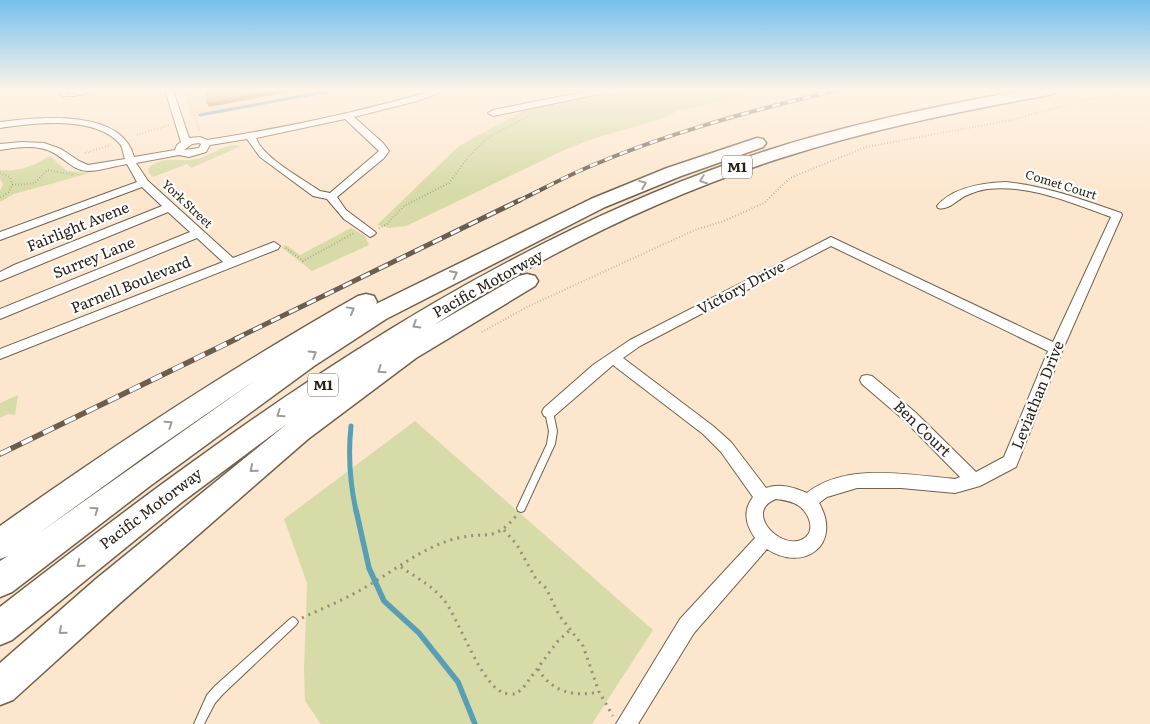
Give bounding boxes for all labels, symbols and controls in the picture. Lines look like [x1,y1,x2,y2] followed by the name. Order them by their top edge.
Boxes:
[722,156,752,178] road number: M1
[1023,165,1099,203] street label: Comet Court
[699,174,708,184] one-way arrow
[158,175,217,232] street label: York Street
[638,180,647,190] one-way arrow
[23,195,132,257] street label: Fairlight Avene
[49,230,138,284] street label: Surrey Lane
[428,243,547,323] street label: Pacific Motorway
[67,249,194,318] street label: Parnell Boulevard
[692,254,788,319] street label: Victory Drive
[449,270,458,280] one-way arrow
[346,307,355,317] one-way arrow
[412,319,421,329] one-way arrow
[1004,337,1069,452] street label: Leviathan Drive
[307,351,316,361] one-way arrow
[378,364,387,373] one-way arrow
[308,374,338,396] road number: M1
[889,395,957,461] street label: Ben Court
[276,408,286,417] one-way arrow
[163,421,172,430] one-way arrow
[94,461,207,554] street label: Pacific Motorway
[250,464,259,472] one-way arrow
[89,507,98,515] one-way arrow
[77,558,86,566] one-way arrow
[59,625,68,634] one-way arrow

